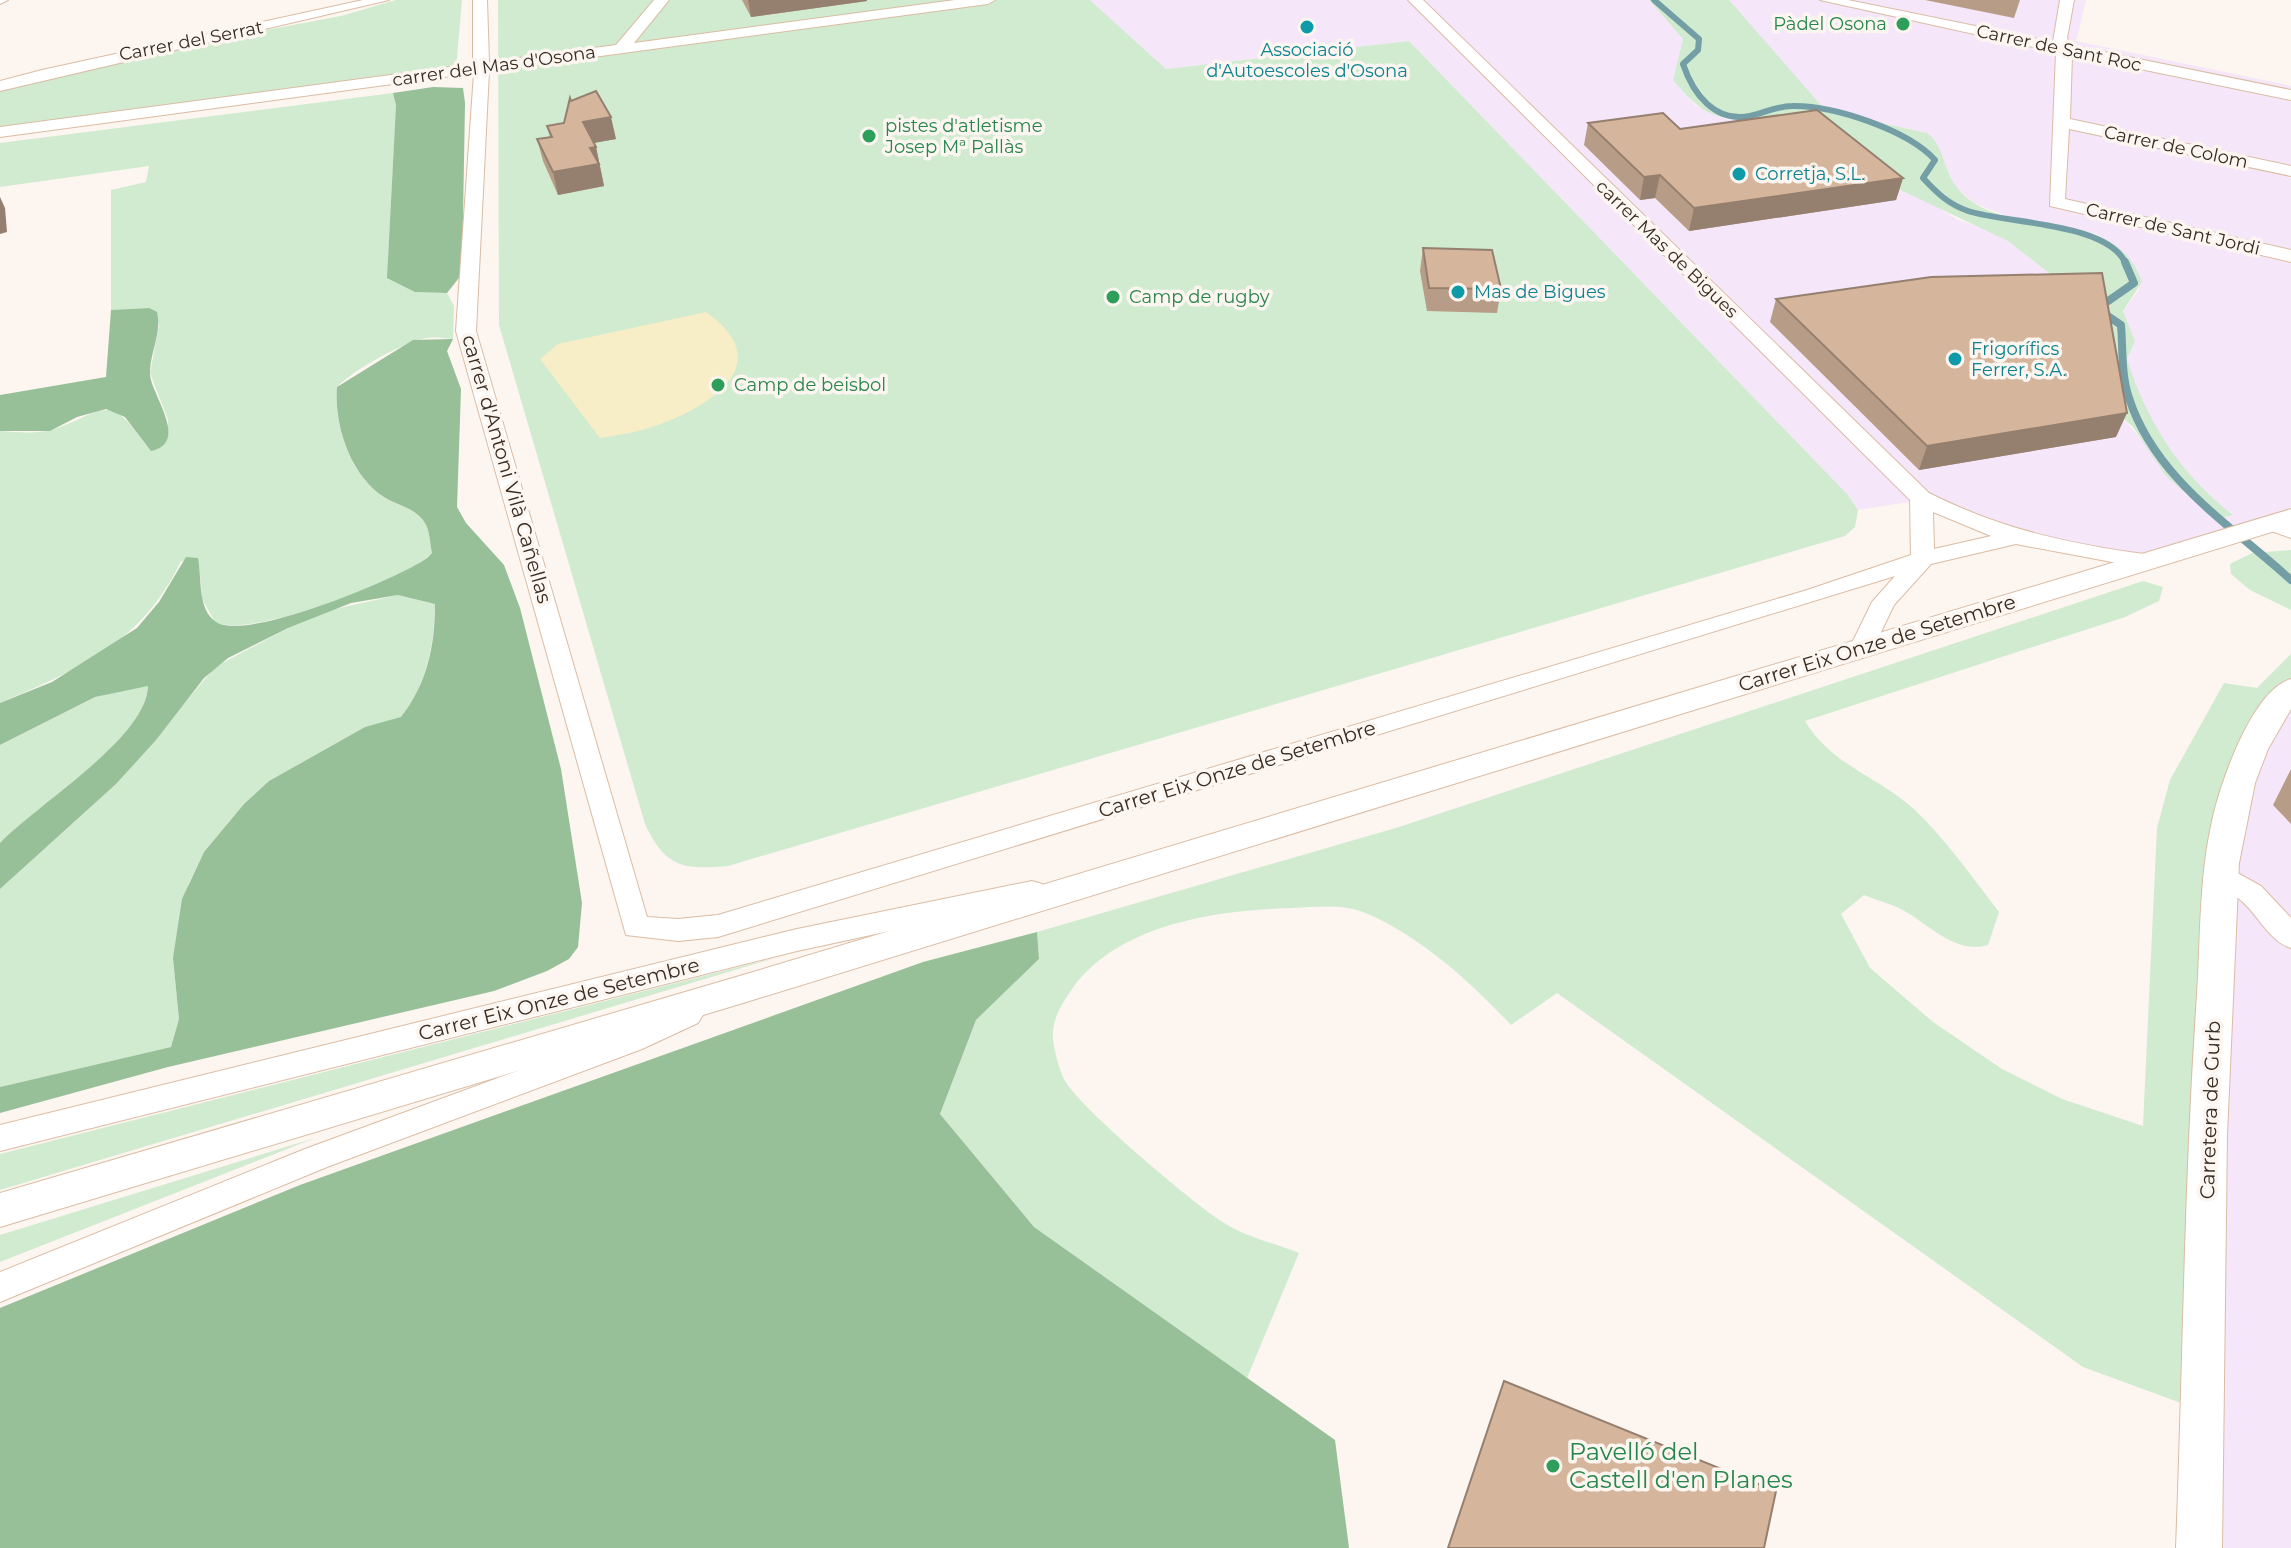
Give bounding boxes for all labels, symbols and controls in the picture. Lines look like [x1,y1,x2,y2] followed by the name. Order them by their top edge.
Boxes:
[1773,13,1887,35] place label: Pàdel Osona
[1894,15,1912,33] marker: Pàdel Osona
[117,16,265,66] street label: Carrer del Serrat
[1298,18,1316,36] marker: Associació d'Autoescoles d'Osona
[1974,20,2144,76] street label: Carrer de Sant Roc
[1206,39,1408,82] place label: Associació d'Autoescoles d'Osona
[391,41,597,91] street label: carrer del Mas d'Osona
[884,115,1043,158] place label: pistes d'atletisme Josep Mª Pallàs
[2102,121,2250,173] street label: Carrer de Colom
[860,127,878,145] marker: pistes d'atletisme Josep Mª Pallàs
[1755,163,1865,185] place label: Corretja, S.L.
[1730,165,1748,183] marker: Corretja, S.L.
[1591,175,1743,323] street label: carrer Mas de Bigues
[2084,198,2262,260] street label: Carrer de Sant Jordi
[1474,281,1606,303] place label: Mas de Bigues
[1449,283,1467,301] marker: Mas de Bigues
[1129,286,1270,308] place label: Camp de rugby
[1104,288,1122,306] marker: Camp de rugby
[457,332,557,606] street label: carrer d'Antoni Vilà Cañellas
[1971,338,2067,381] place label: Frigorífics Ferrer, S.A.
[1946,350,1964,368] marker: Frigorífics Ferrer, S.A.
[734,374,886,396] place label: Camp de beisbol
[709,376,727,394] marker: Camp de beisbol
[1735,589,2019,697] street label: Carrer Eix Onze de Setembre
[1095,715,1379,823] street label: Carrer Eix Onze de Setembre
[416,952,702,1046] street label: Carrer Eix Onze de Setembre
[2195,1020,2225,1200] street label: Carretera de Gurb
[1569,1437,1793,1494] place label: Pavelló del Castell d'en Planes
[1544,1457,1562,1475] marker: Pavelló del Castell d'en Planes

